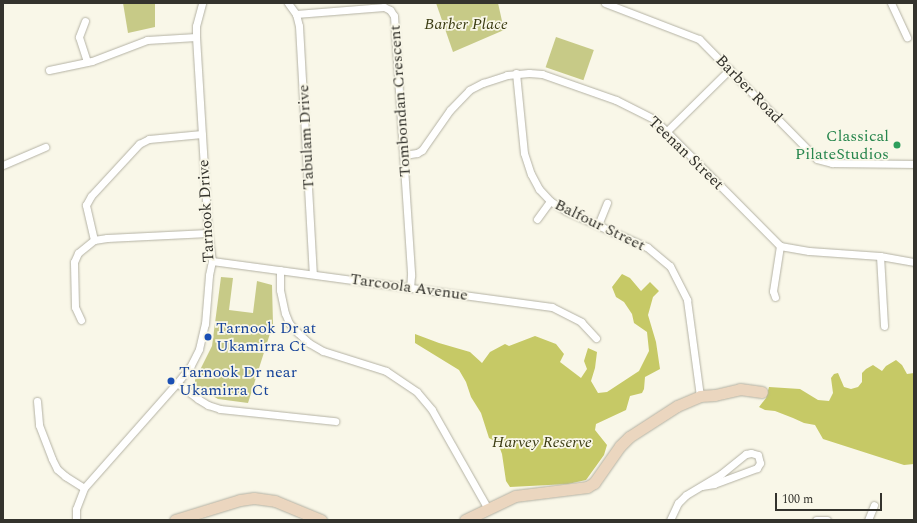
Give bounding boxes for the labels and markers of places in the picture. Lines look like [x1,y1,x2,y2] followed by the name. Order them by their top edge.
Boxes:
[795,126,889,164] place label: Classical PilateStudios
[892,140,902,150] marker: Classical PilateStudios
[216,318,316,356] place label: Tarnook Dr at Ukamirra Ct
[203,332,213,342] marker: Tarnook Dr at Ukamirra Ct
[179,362,297,400] place label: Tarnook Dr near Ukamirra Ct
[166,376,176,386] marker: Tarnook Dr near Ukamirra Ct

